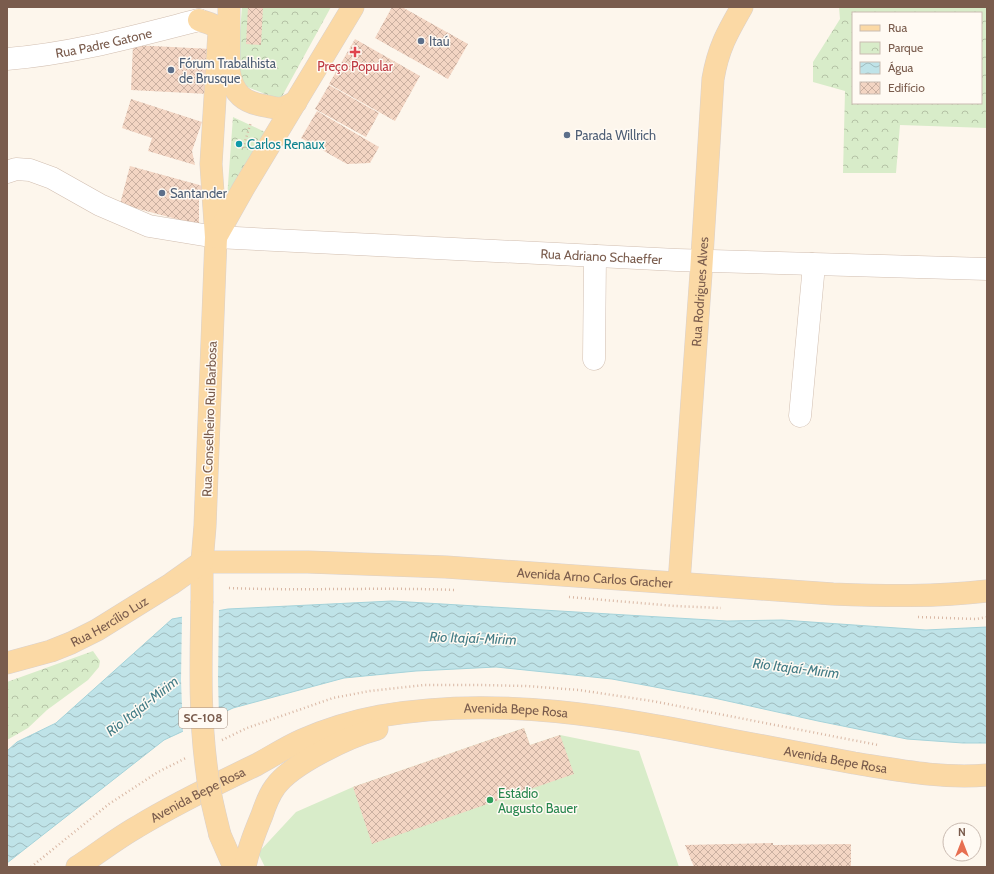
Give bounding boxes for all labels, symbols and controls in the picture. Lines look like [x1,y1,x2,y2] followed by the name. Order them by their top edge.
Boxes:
[852,12,982,104] legend
[888,20,907,35] text: Rua
[54,24,154,61] street label: Rua Padre Gatone
[429,33,450,49] place label: Itaú
[416,36,426,46] marker: Itaú
[888,40,923,55] text: Parque
[350,47,360,57] marker: Preço Popular
[179,55,277,86] place label: Fórum Trabalhista de Brusque
[317,58,394,74] place label: Preço Popular
[888,60,914,75] text: Água
[166,65,176,75] marker: Fórum Trabalhista de Brusque
[888,80,925,95] text: Edifício
[575,127,656,143] place label: Parada Willrich
[562,130,572,140] marker: Parada Willrich
[247,136,325,152] place label: Carlos Renaux
[234,139,244,149] marker: Carlos Renaux
[170,185,228,201] place label: Santander
[157,188,167,198] marker: Santander
[688,236,711,347] street label: Rua Rodrigues Alves
[540,245,664,267] street label: Rua Adriano Schaeffer
[198,340,220,497] street label: Rua Conselheiro Rui Barbosa
[516,564,674,591] street label: Avenida Arno Carlos Gracher
[68,592,151,650] street label: Rua Hercílio Luz
[429,627,517,649] water label: Rio Itajaí-Mirim
[752,654,840,682] water label: Rio Itajaí-Mirim
[102,672,182,740] water label: Rio Itajaí-Mirim
[464,700,570,721] street label: Avenida Bepe Rosa
[179,708,227,728] road number: SC-108
[783,742,889,776] street label: Avenida Bepe Rosa
[147,763,248,826] street label: Avenida Bepe Rosa
[498,785,578,816] place label: Estádio Augusto Bauer
[485,795,495,805] marker: Estádio Augusto Bauer
[942,822,982,862] north arrow
[958,825,966,839] text: N

